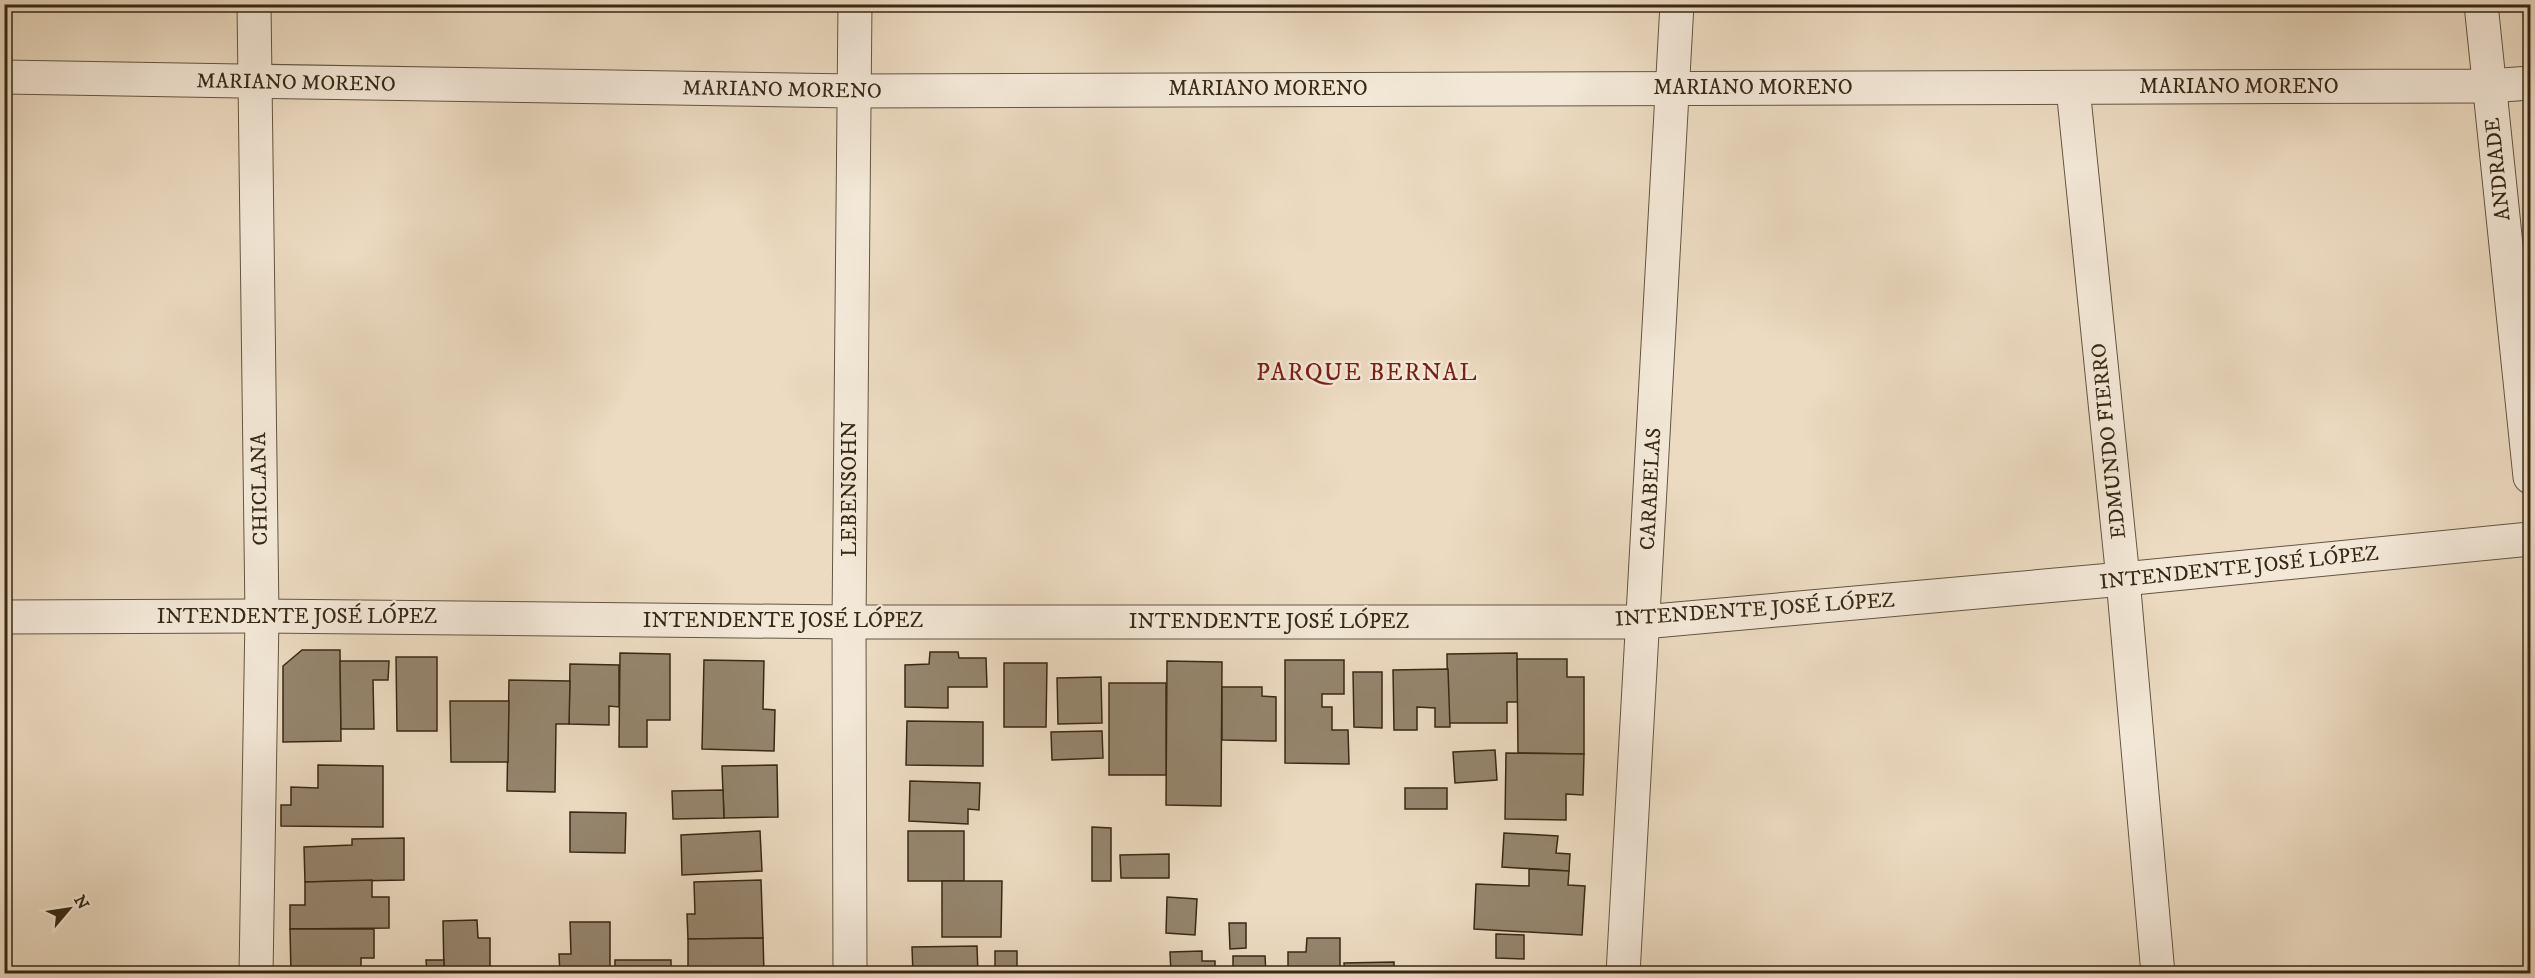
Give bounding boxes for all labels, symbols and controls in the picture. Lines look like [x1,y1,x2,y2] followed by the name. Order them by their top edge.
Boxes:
[196,68,396,98] street label: MARIANO MORENO
[2139,74,2339,100] street label: MARIANO MORENO
[682,75,882,105] street label: MARIANO MORENO
[1653,75,1853,101] street label: MARIANO MORENO
[1168,76,1368,102] street label: MARIANO MORENO
[2480,116,2516,222] street label: ANDRADE
[2086,342,2132,540] street label: EDMUNDO FIERRO
[1256,358,1478,388] district label: PARQUE BERNAL
[837,421,863,557] street label: LEBENSOHN
[1635,427,1667,551] street label: CARABELAS
[246,432,274,546] street label: CHICLANA
[2098,538,2380,596] street label: INTENDENTE JOSÉ LÓPEZ
[1614,585,1896,633] street label: INTENDENTE JOSÉ LÓPEZ
[157,602,437,630] street label: INTENDENTE JOSÉ LÓPEZ
[643,606,923,634] street label: INTENDENTE JOSÉ LÓPEZ
[1129,607,1409,635] street label: INTENDENTE JOSÉ LÓPEZ
[39,879,99,939] north arrow
[69,892,93,913] text: N

